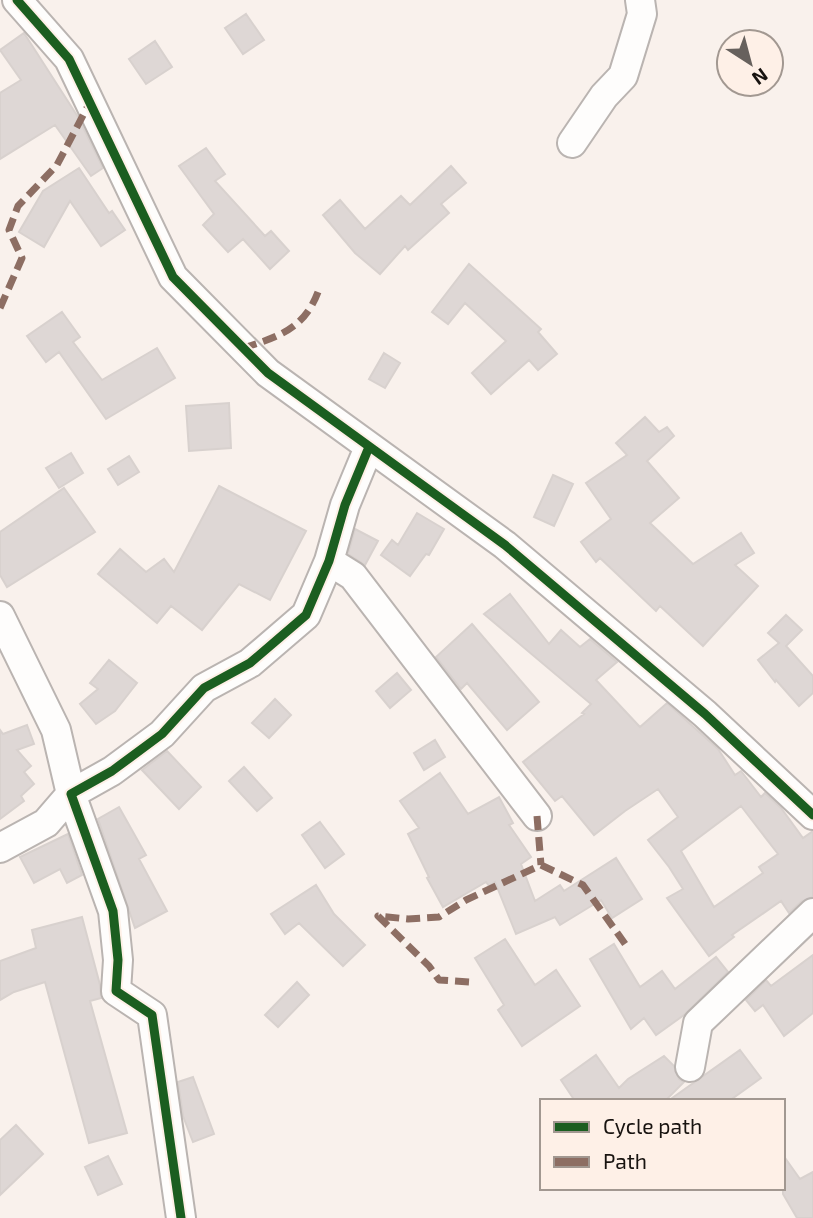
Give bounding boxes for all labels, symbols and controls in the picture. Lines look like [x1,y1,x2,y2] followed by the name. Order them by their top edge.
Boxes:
[715,28,785,98] north arrow
[748,64,773,90] text: N
[540,1099,785,1190] legend
[603,1113,702,1138] text: Cycle path
[603,1148,647,1173] text: Path

